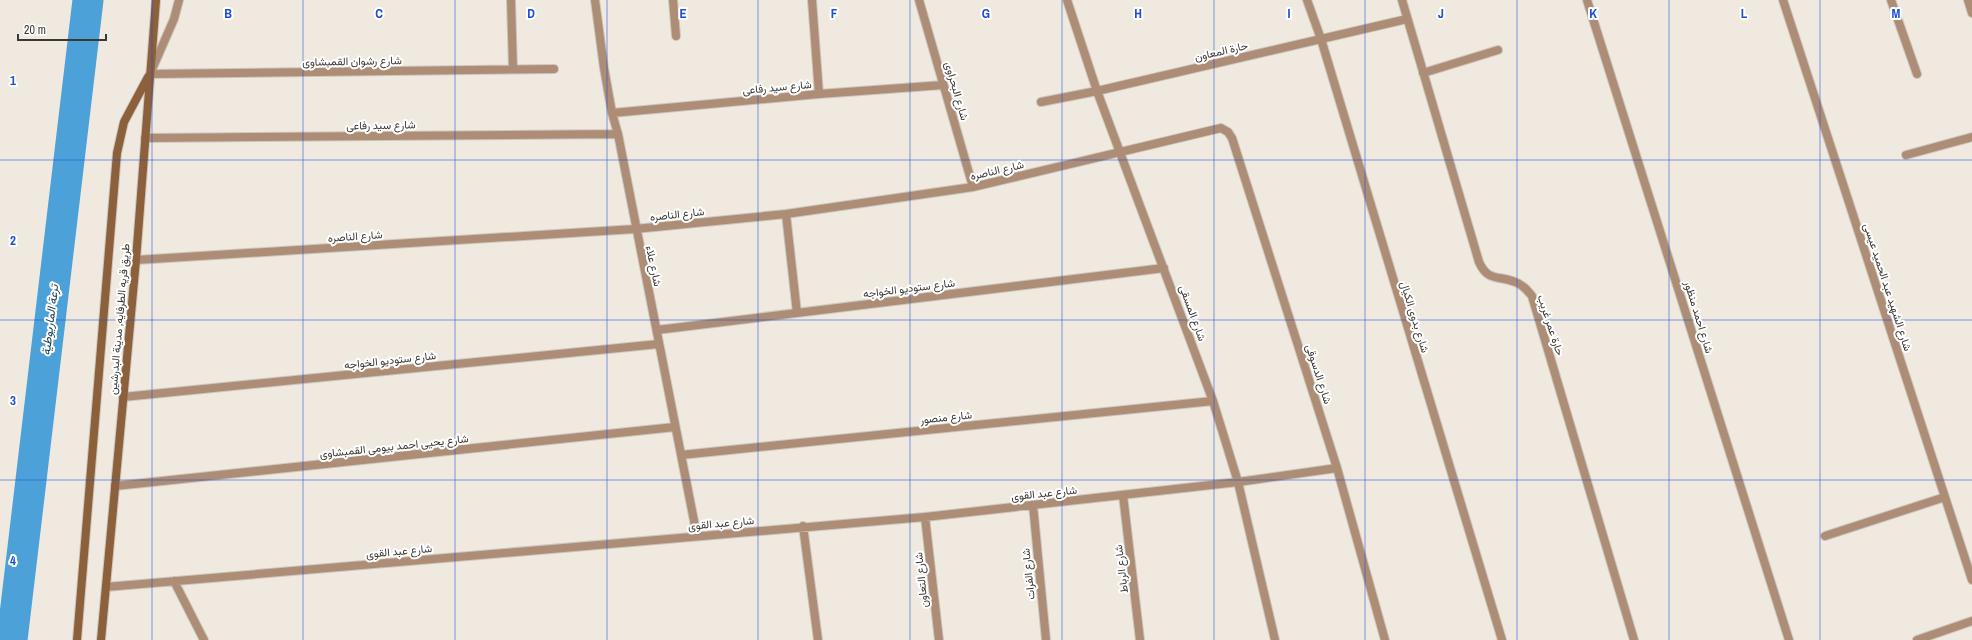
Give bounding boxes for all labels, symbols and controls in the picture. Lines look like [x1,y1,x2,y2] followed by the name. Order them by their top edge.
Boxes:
[224,5,232,22] text: B
[375,5,383,22] text: C
[527,5,535,22] text: D
[679,5,687,22] text: E
[831,5,838,22] text: F
[982,5,990,22] text: G
[1134,5,1142,22] text: H
[1288,5,1291,22] text: I
[1438,5,1444,22] text: J
[1589,5,1597,22] text: K
[1741,5,1748,22] text: L
[1892,5,1901,22] text: M
[18,16,106,42] scale bar
[24,22,46,38] text: 20 m
[1193,38,1249,64] street label: حارة المعاون
[302,53,402,70] street label: شارع رشوان القمبشاوى
[941,60,972,123] street label: شارع البحراوى
[10,72,16,89] text: 1
[742,77,813,98] street label: شارع سيد رفاعى
[346,117,416,134] street label: شارع سيد رفاعى
[969,157,1026,184] street label: شارع الناصره
[649,204,705,225] street label: شارع الناصره
[1860,221,1915,353] street label: شارع الشهيد عبد الحميد عيسى
[327,227,383,246] street label: شارع الناصره
[10,232,16,249] text: 2
[105,243,133,395] street label: طريق قريه الطرفايه, مدينة البدرشين
[642,244,665,288] street label: شارع علاء
[862,275,956,302] street label: شارع ستوديو الخواجه
[1680,278,1717,355] street label: شارع احمد منظور
[1397,280,1433,355] street label: شارع بدوى الكيال
[38,282,62,356] water label: ترعة الماريوطية
[1175,283,1210,344] street label: شارع المسقى
[1535,293,1567,357] street label: حارة عمر غريب
[1302,342,1335,406] street label: شارع الدسوقى
[343,348,437,373] street label: شارع ستوديو الخواجه
[10,392,16,409] text: 3
[918,407,973,428] street label: شارع منصور
[319,431,470,462] street label: شارع يحيى احمد بيومى القمبشاوى
[1010,483,1078,504] street label: شارع عبد القوى
[687,513,755,534] street label: شارع عبد القوى
[365,541,433,562] street label: شارع عبد القوى
[1111,544,1132,594] street label: شارع الرباط
[1018,547,1039,600] street label: شارع الفرات
[911,551,932,608] street label: شارع التعاون
[10,552,16,569] text: 4

